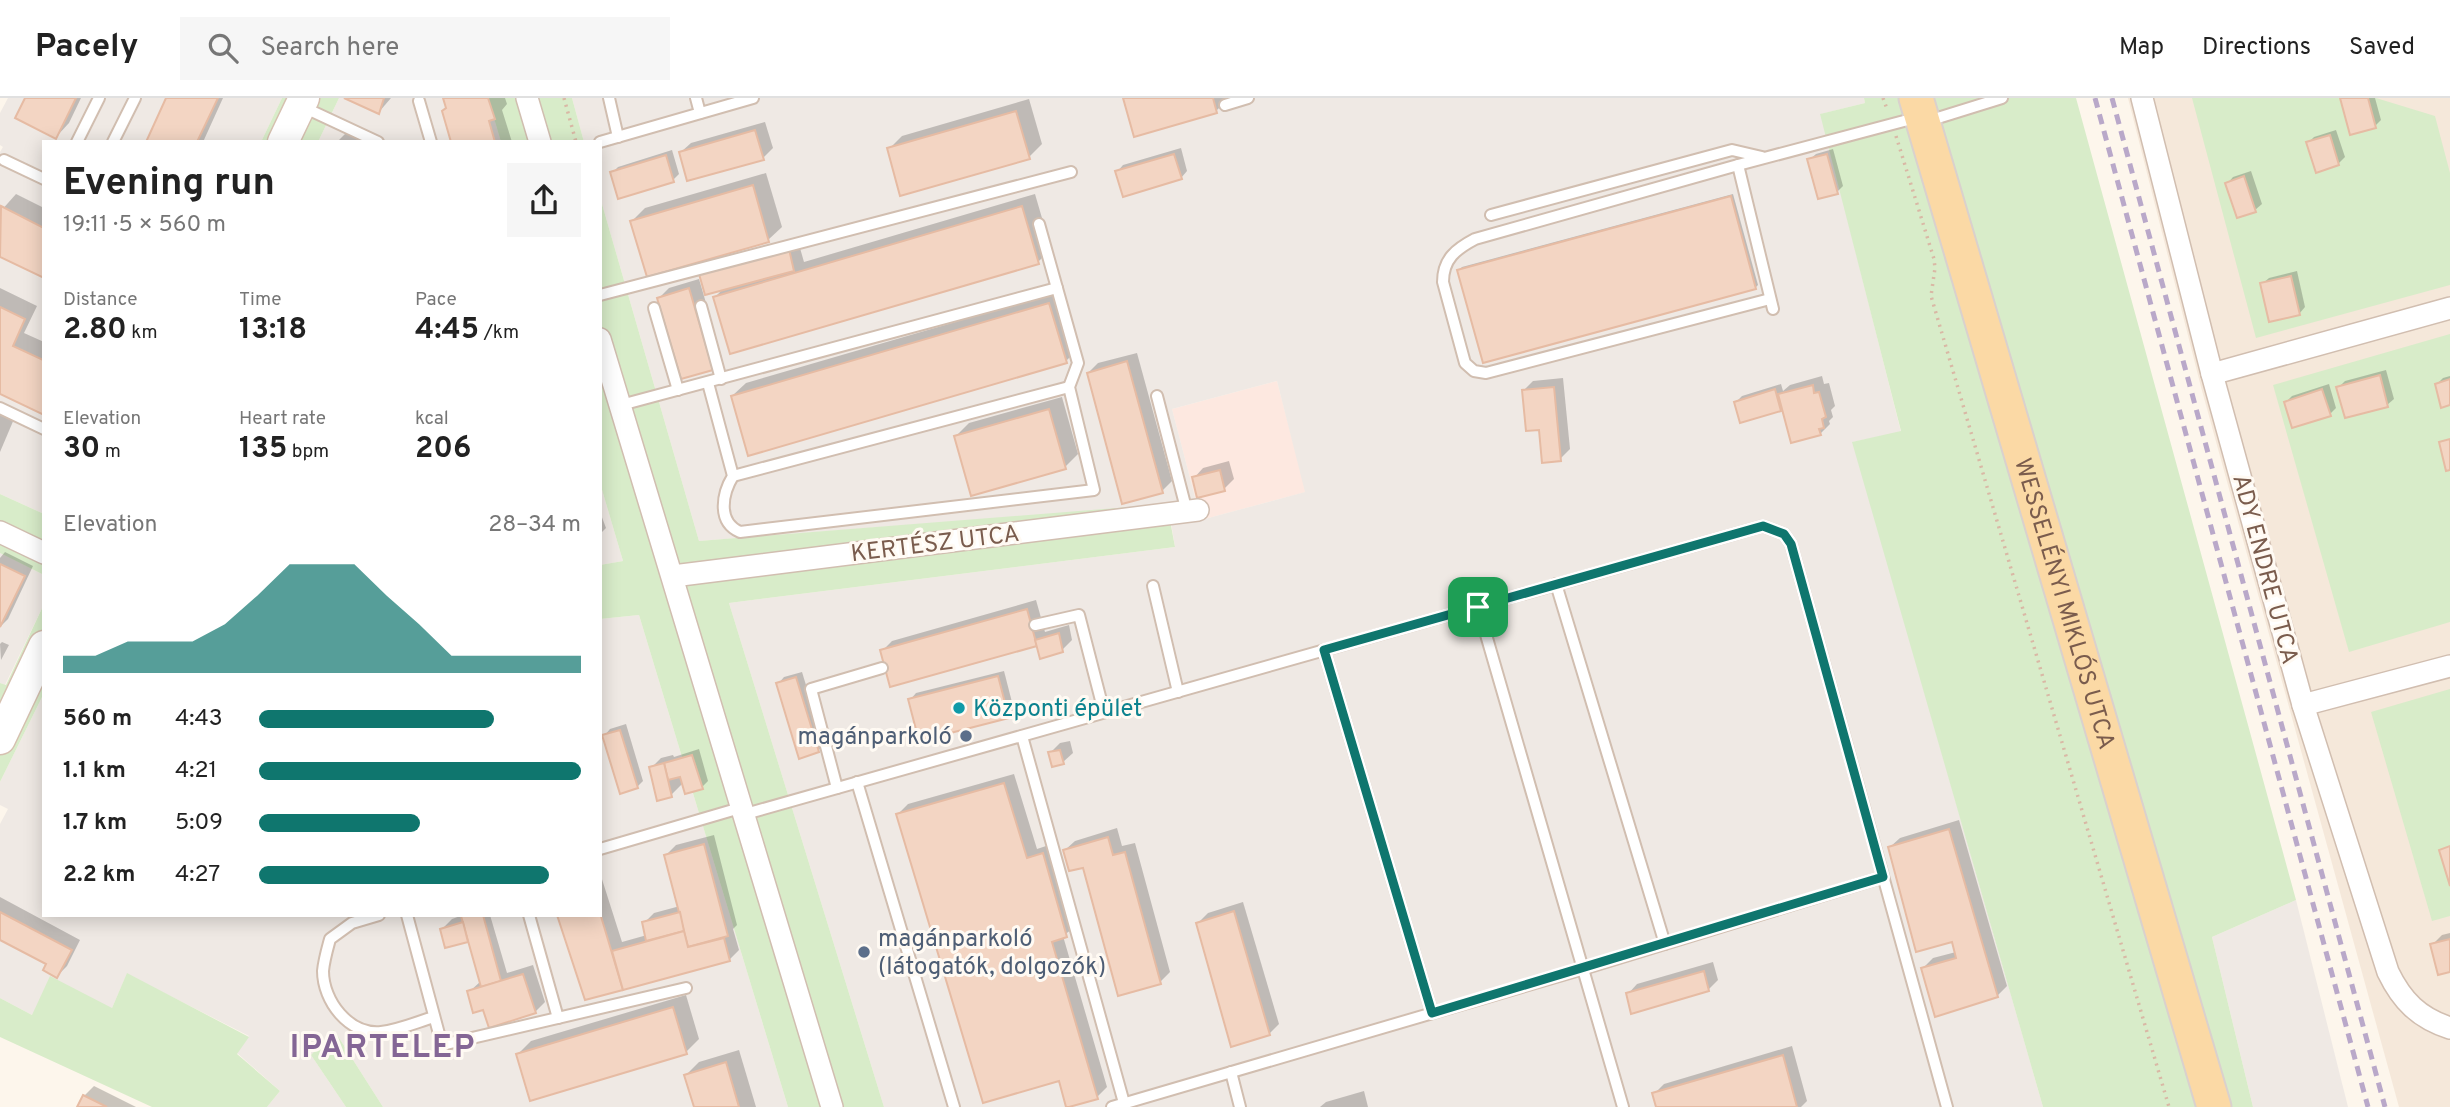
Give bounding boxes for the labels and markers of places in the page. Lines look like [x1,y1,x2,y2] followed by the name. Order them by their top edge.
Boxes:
[1448,577,1508,637] pin
[973,695,1142,725] place label: Központi épület
[951,700,967,716] marker: Központi épület
[797,723,952,753] place label: magánparkoló
[958,728,974,744] marker: magánparkoló
[878,925,1106,983] place label: magánparkoló (látogatók, dolgozók)
[856,944,872,960] marker: magánparkoló (látogatók, dolgozók)

